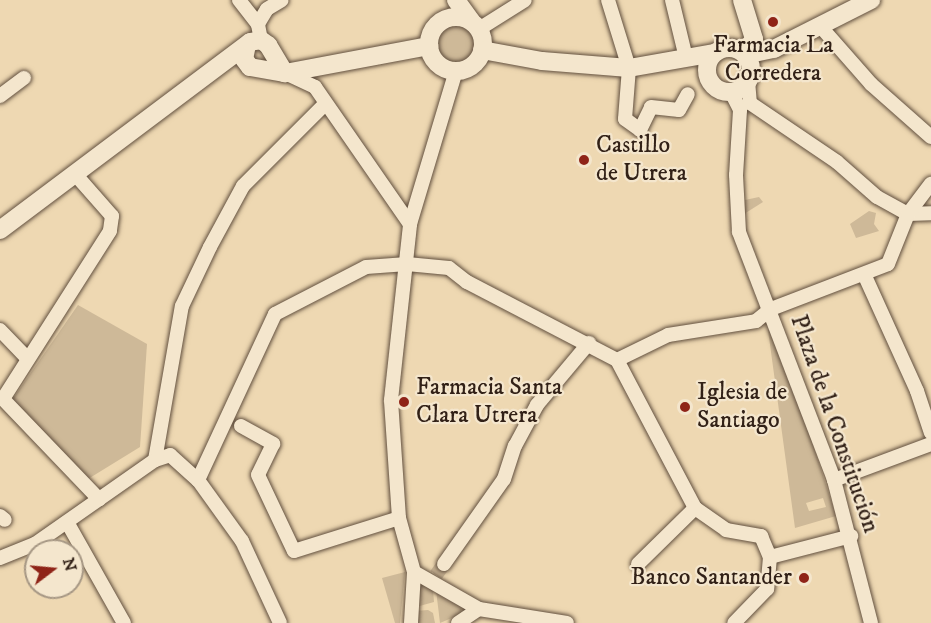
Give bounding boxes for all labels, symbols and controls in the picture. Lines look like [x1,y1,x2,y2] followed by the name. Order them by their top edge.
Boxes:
[766,15,780,29] marker: Farmacia La Corredera
[713,32,833,88] place label: Farmacia La Corredera
[596,132,687,188] place label: Castillo de Utrera
[577,153,591,167] marker: Castillo de Utrera
[783,311,885,537] street label: Plaza de la Constitución
[416,374,562,430] place label: Farmacia Santa Clara Utrera
[697,379,787,435] place label: Iglesia de Santiago
[397,395,411,409] marker: Farmacia Santa Clara Utrera
[678,400,692,414] marker: Iglesia de Santiago
[24,539,84,599] north arrow
[58,556,81,574] text: N
[631,564,792,592] place label: Banco Santander
[797,571,811,585] marker: Banco Santander

